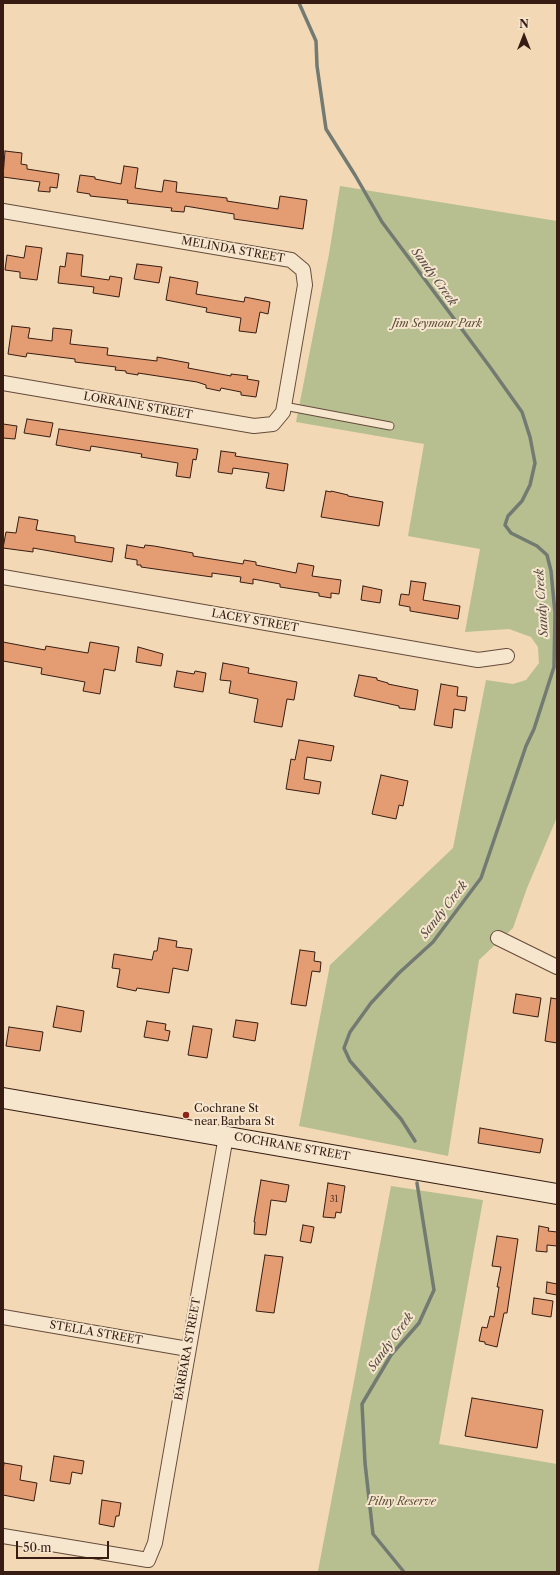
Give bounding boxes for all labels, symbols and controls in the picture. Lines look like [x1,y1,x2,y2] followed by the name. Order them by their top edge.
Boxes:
[504,16,544,56] north arrow
[519,17,529,31] text: N
[180,234,286,266] street label: MELINDA STREET
[408,245,460,309] water label: Sandy Creek
[392,317,482,331] park label: Jim Seymour Park
[82,390,194,422] street label: LORRAINE STREET
[532,568,552,638] water label: Sandy Creek
[210,607,300,635] street label: LACEY STREET
[417,879,471,941] water label: Sandy Creek
[194,1102,275,1128] place label: Cochrane St near Barbara St
[181,1110,191,1120] marker: Cochrane St near Barbara St
[233,1130,351,1164] street label: COCHRANE STREET
[330,1194,338,1204] house number: 31
[172,1296,204,1402] street label: BARBARA STREET
[365,1310,417,1374] water label: Sandy Creek
[48,1318,144,1348] street label: STELLA STREET
[368,1495,436,1509] park label: Pilny Reserve
[18,1533,111,1559] scale bar
[23,1540,52,1555] text: 50 m

